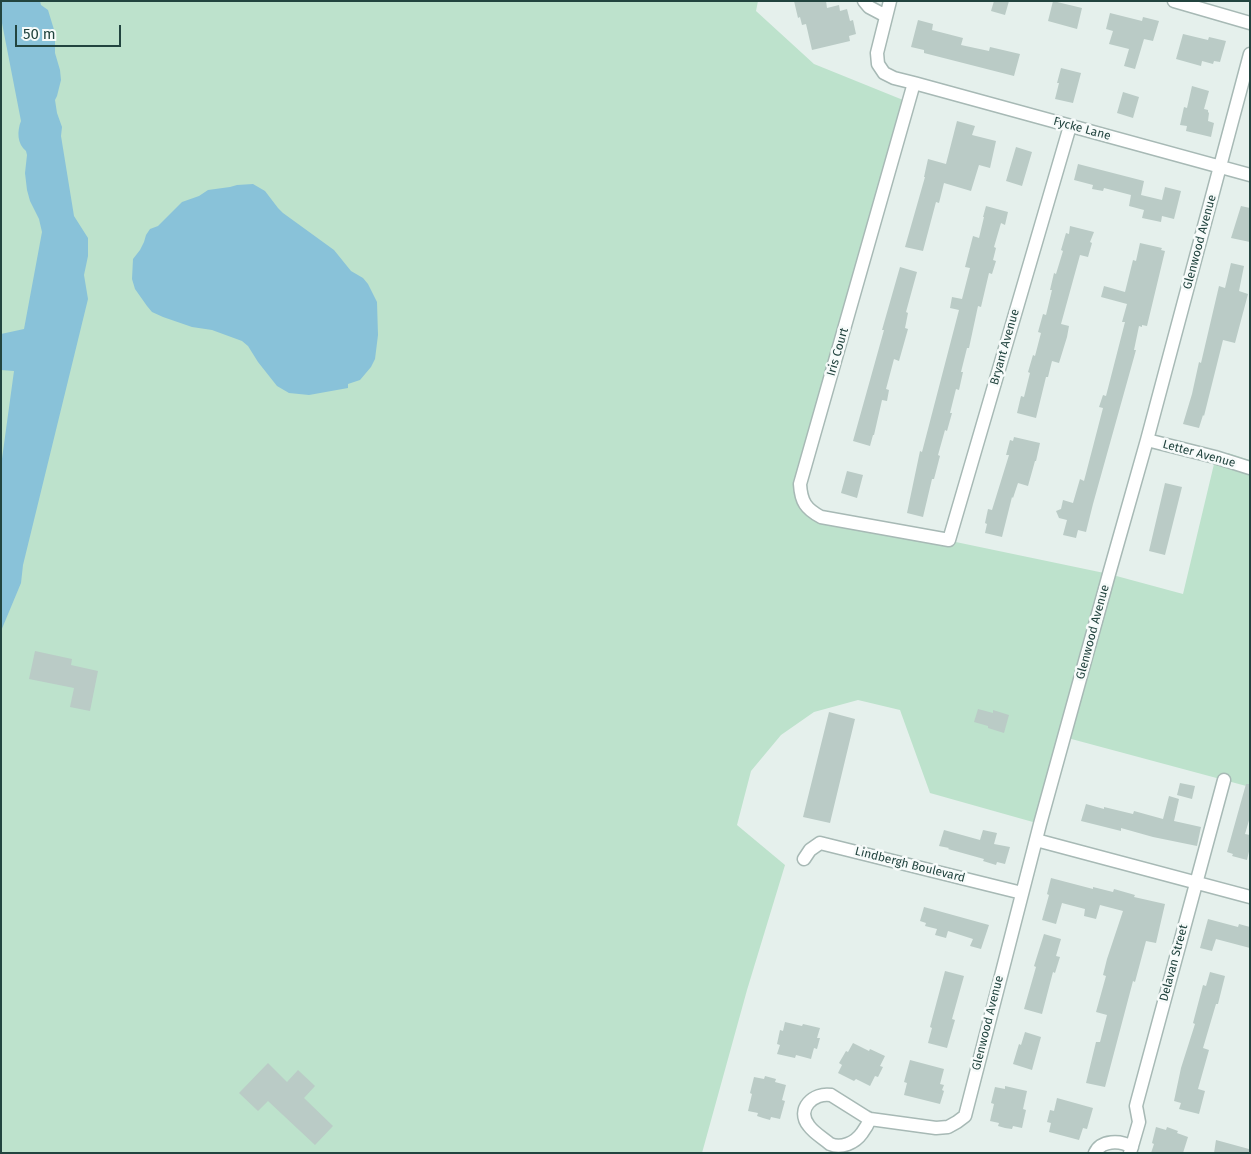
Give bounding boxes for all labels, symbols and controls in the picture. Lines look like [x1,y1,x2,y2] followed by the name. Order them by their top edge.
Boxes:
[18,15,124,47] scale bar
[23,25,56,43] text: 50 m
[1052,114,1112,144] street label: Fycke Lane
[1180,193,1220,291] street label: Glenwood Avenue
[987,307,1023,387] street label: Bryant Avenue
[824,326,852,378] street label: Iris Court
[1161,437,1237,471] street label: Letter Avenue
[1073,583,1113,681] street label: Glenwood Avenue
[853,844,967,886] street label: Lindbergh Boulevard
[1157,923,1191,1003] street label: Delavan Street
[969,974,1007,1072] street label: Glenwood Avenue

